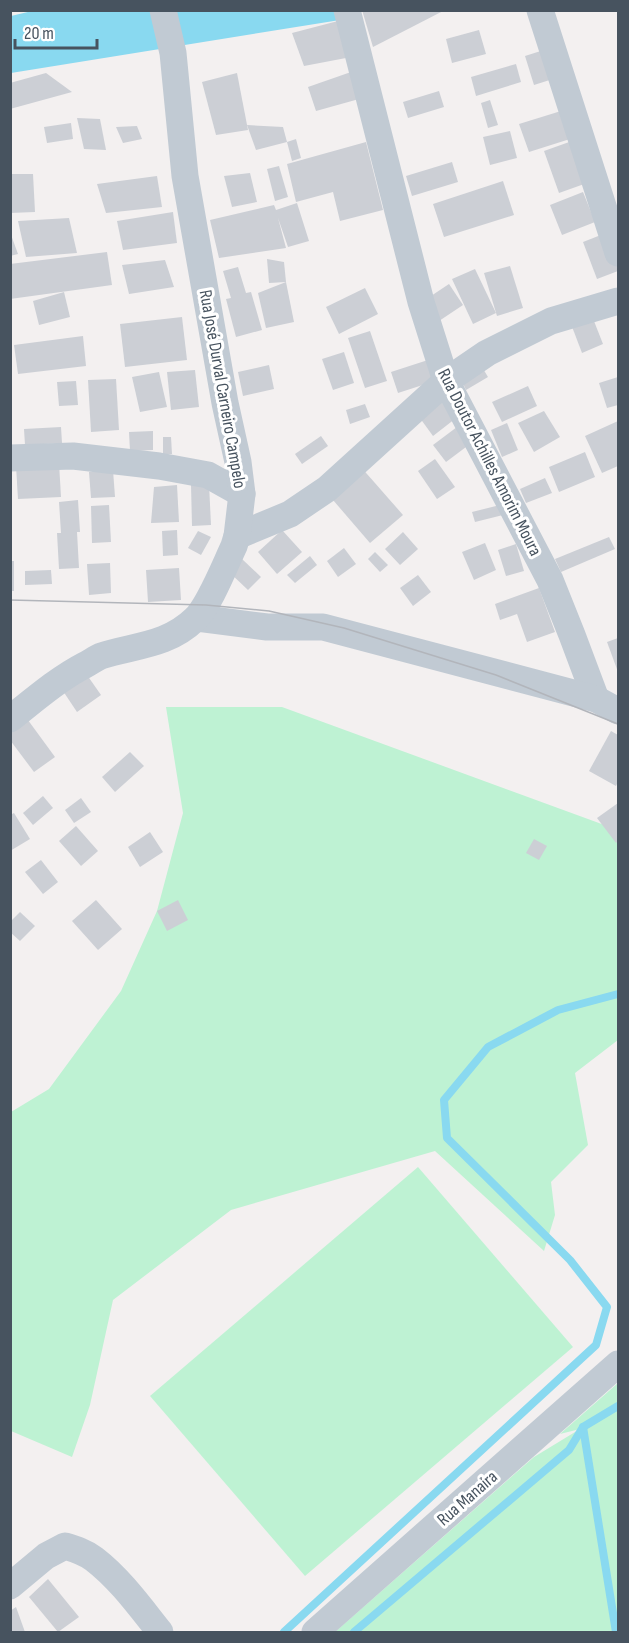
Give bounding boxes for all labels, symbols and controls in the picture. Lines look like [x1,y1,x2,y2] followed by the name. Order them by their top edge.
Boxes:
[15,12,98,50] scale bar
[24,23,54,44] text: 20 m
[195,288,250,490] street label: Rua José Durval Carneiro Campelo
[433,365,546,559] street label: Rua Doutor Achilles Amorim Moura
[433,1466,502,1530] street label: Rua Manaíra

